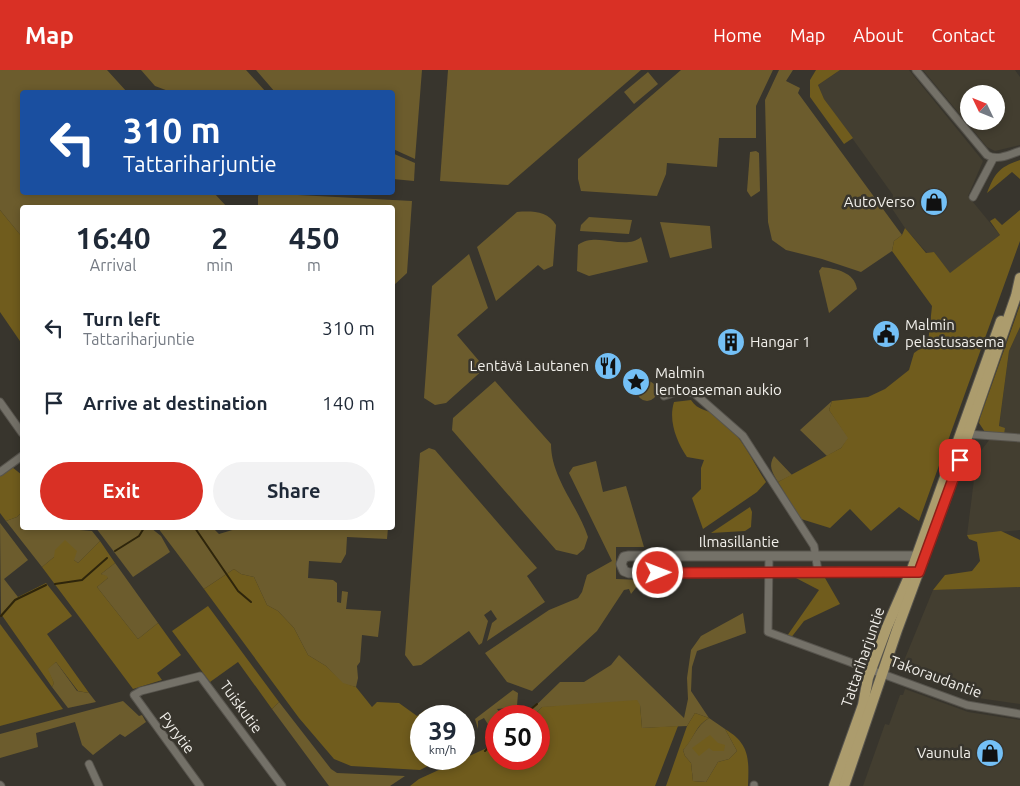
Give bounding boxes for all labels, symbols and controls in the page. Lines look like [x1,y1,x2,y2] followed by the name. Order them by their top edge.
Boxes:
[25,22,74,49] text: Map
[713,25,762,45] text: Home
[790,25,825,45] text: Map
[853,25,903,45] text: About
[931,25,995,45] text: Contact
[960,85,1005,130] north arrow
[960,85,1005,130] map controls
[40,110,105,175] icon: left
[123,110,221,150] text: 310 m
[123,151,277,176] text: Tattariharjuntie
[919,187,949,217] shop icon: AutoVerso
[844,193,915,210] place label: AutoVerso
[76,221,151,255] text: 16:40
[211,221,228,255] text: 2
[289,221,339,255] text: 450
[90,256,136,274] text: Arrival
[206,256,233,274] text: min
[307,256,321,274] text: m
[83,308,161,330] text: Turn left
[40,314,68,342] icon: left
[905,316,1004,350] place label: Malmin pelastusasema
[322,317,375,339] text: 310 m
[871,319,901,349] public building icon: Malmin pelastusasema
[716,327,746,357] building icon: Hangar 1
[83,330,195,348] text: Tattariharjuntie
[750,333,811,350] place label: Hangar 1
[593,351,623,381] restaurant icon: Lentävä Lautanen
[470,357,589,374] place label: Lentävä Lautanen
[655,364,782,398] place label: Malmin lentoaseman aukio
[621,367,651,397] place icon: Malmin lentoaseman aukio
[40,389,68,417] icon: arrive
[83,392,268,414] text: Arrive at destination
[322,392,375,414] text: 140 m
[939,439,981,481] pin
[946,446,974,474] icon: arrive
[40,462,203,520] button: Exit
[213,462,375,520] button: Share
[699,533,779,550] street label: Ilmasillantie
[631,546,683,598] position arrow
[837,605,888,709] street label: Tattariharjuntie
[888,652,984,701] street label: Takoraudantie
[217,677,266,736] street label: Tuiskutie
[485,705,550,770] speed limit sign: 50
[156,709,198,757] street label: Pyrytie
[428,717,457,745] text: 39
[975,738,1005,768] shop icon: Vaunula
[429,743,456,756] text: km/h
[917,744,971,761] place label: Vaunula

